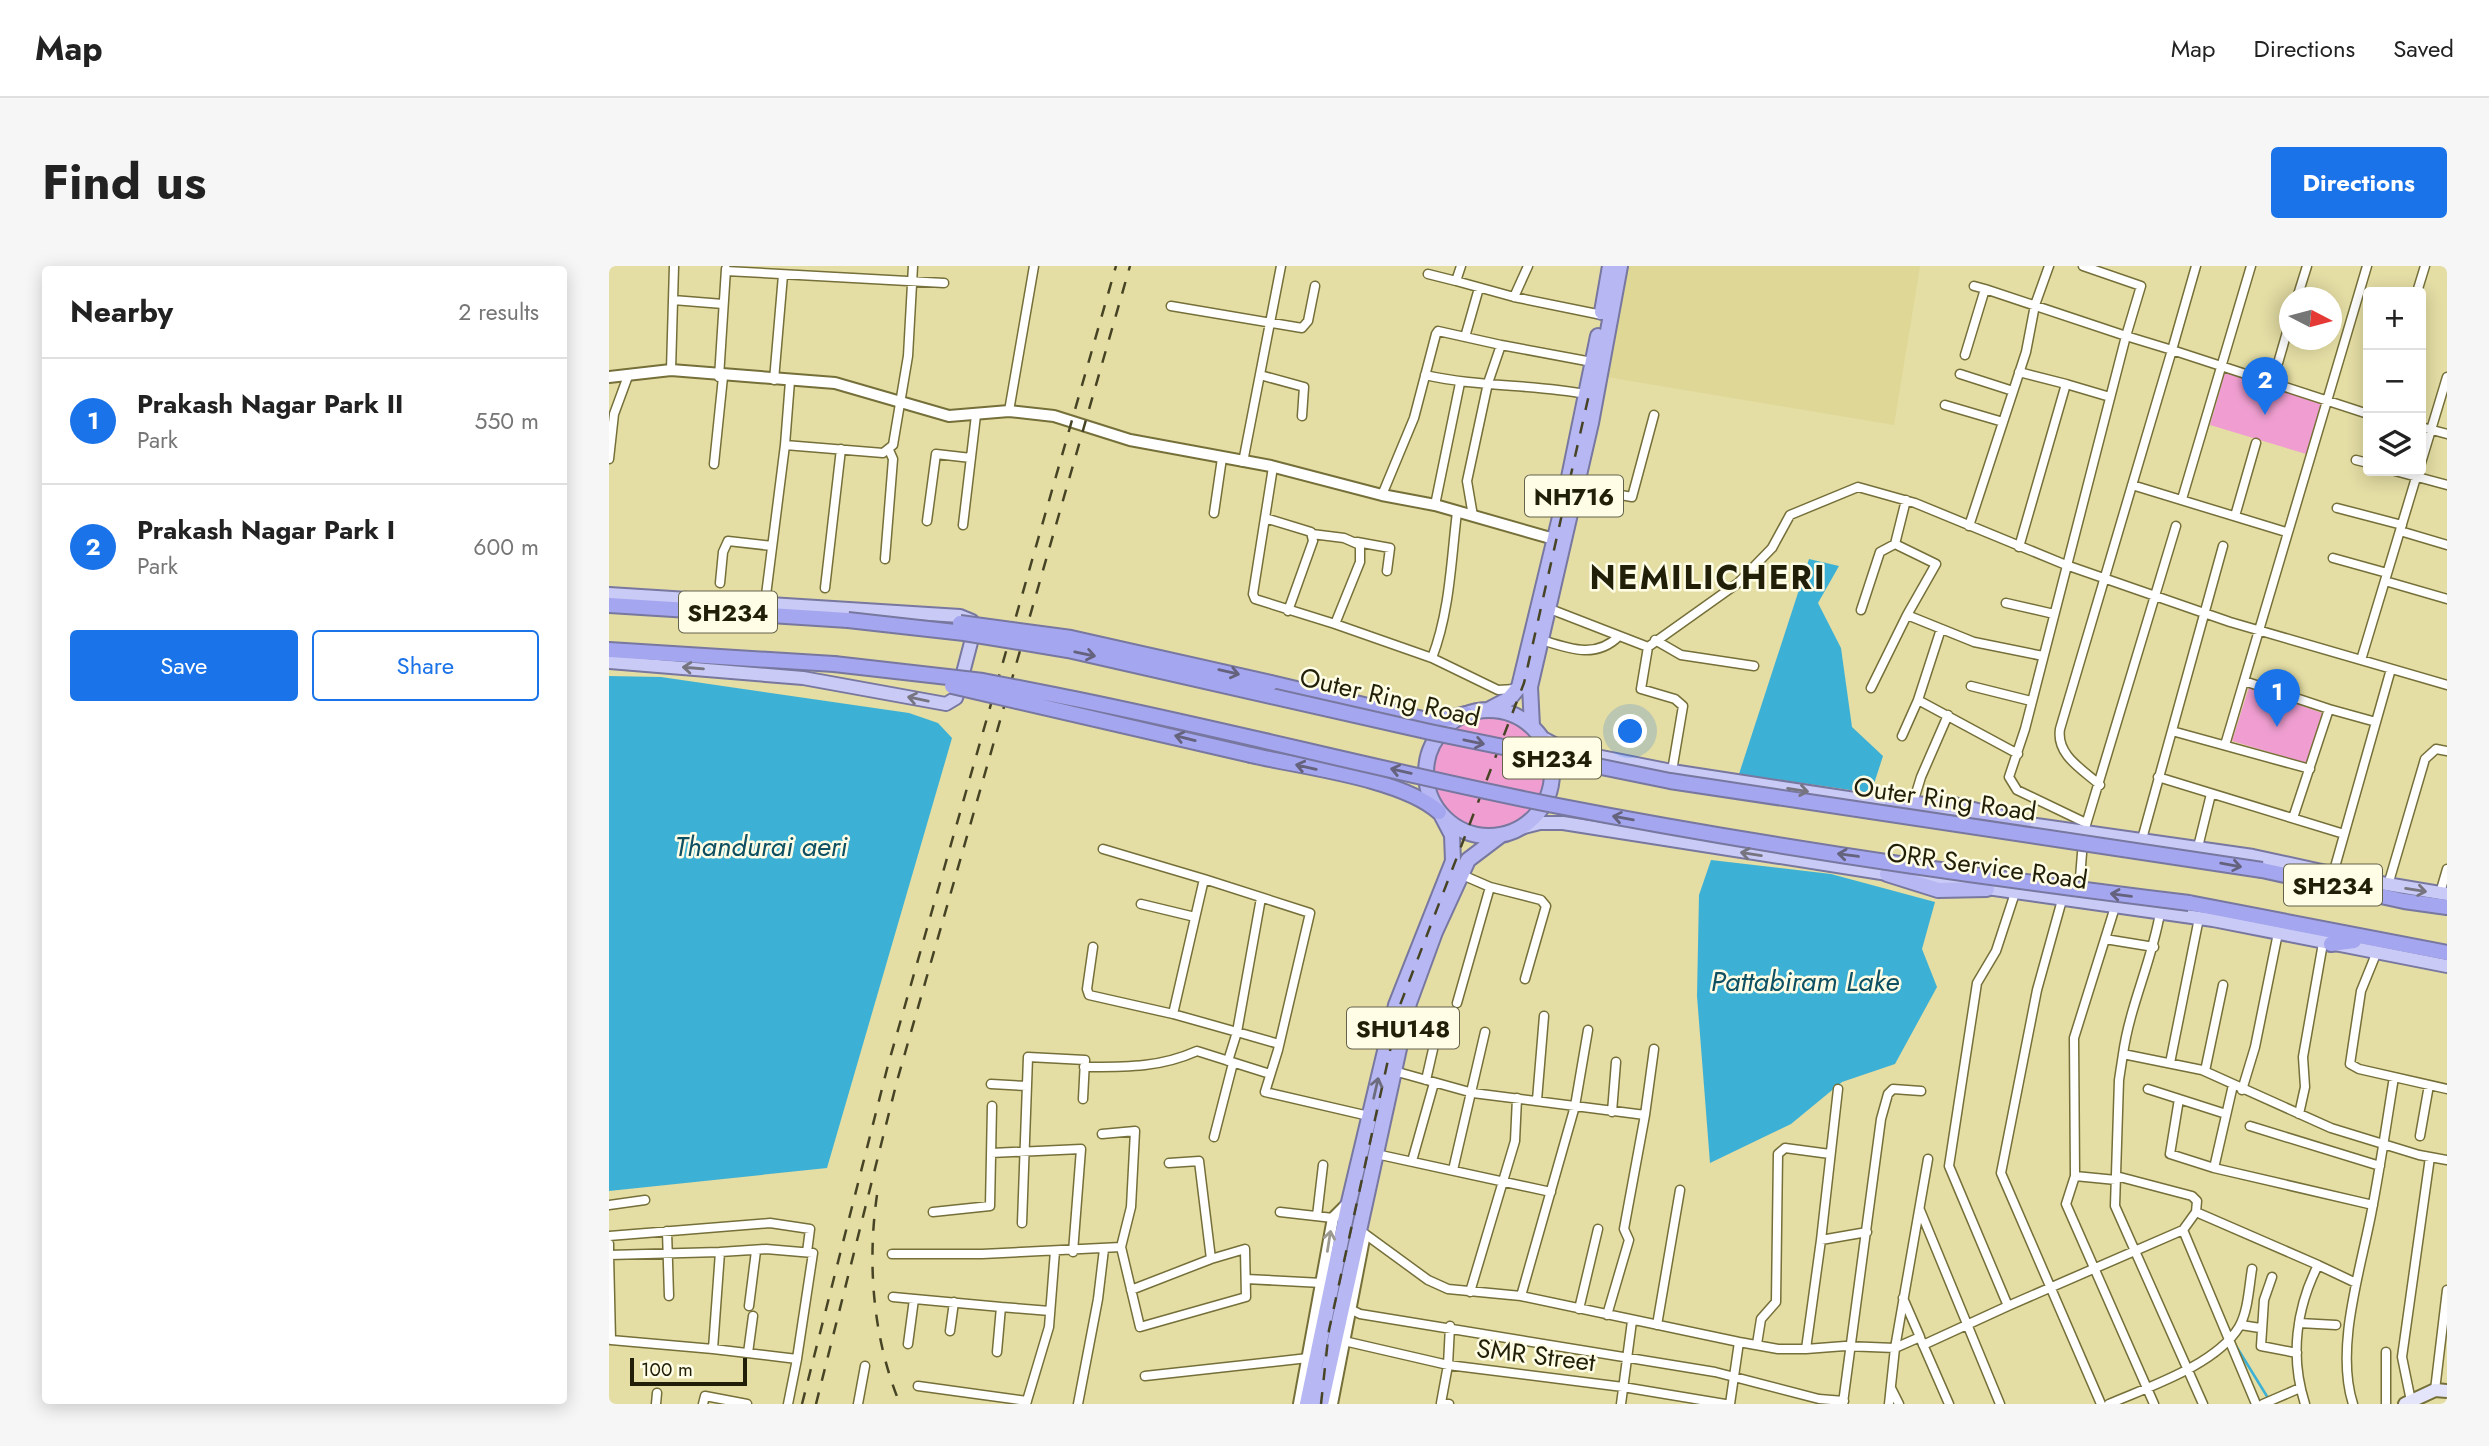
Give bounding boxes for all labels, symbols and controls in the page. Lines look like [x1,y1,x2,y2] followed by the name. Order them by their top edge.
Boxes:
[35,25,103,72] text: Map
[2171,31,2216,66] text: Map
[2254,31,2355,66] text: Directions
[2393,31,2454,66] text: Saved
[42,147,206,217] text: Find us
[2271,147,2447,218] button: Directions
[2279,287,2342,350] north arrow
[2363,287,2426,476] map controls
[2363,287,2426,350] button: +
[70,290,173,333] text: Nearby
[458,295,539,329] text: 2 results
[2363,350,2426,413] button: −
[2242,357,2288,415] pin: 2
[137,385,403,423] text: Prakash Nagar Park II
[87,404,99,438] text: 1
[474,404,539,438] text: 550 m
[2363,413,2426,476] button: layers
[137,423,178,457] text: Park
[1525,476,1623,516] road number: NH716
[137,511,395,549] text: Prakash Nagar Park I
[85,530,101,564] text: 2
[473,530,539,564] text: 600 m
[137,549,178,583] text: Park
[1590,554,1826,601] district label: NEMILICHERI
[679,592,777,632] road number: SH234
[70,630,298,701] button: Save
[312,630,539,701] button: Share
[1073,647,1096,661] one-way arrow
[1296,658,1484,736] street label: Outer Ring Road
[682,661,705,674] one-way arrow
[1217,666,1240,679] one-way arrow
[2254,669,2300,727] pin: 1
[907,691,930,705] one-way arrow
[1613,714,1647,748] your location
[1174,731,1197,744] one-way arrow
[1462,735,1485,749] one-way arrow
[1503,738,1601,778] road number: SH234
[1295,760,1318,774] one-way arrow
[1390,764,1413,777] one-way arrow
[1851,767,2039,831] street label: Outer Ring Road
[1786,784,1809,797] one-way arrow
[1612,810,1635,824] one-way arrow
[675,826,848,867] water label: Thandurai aeri
[1884,833,2090,899] street label: ORR Service Road
[1740,847,1763,860] one-way arrow
[1837,848,1860,861] one-way arrow
[2219,859,2241,872] one-way arrow
[2284,864,2382,906] road number: SH234
[2405,883,2427,896] one-way arrow
[2111,888,2133,901] one-way arrow
[1711,961,1899,1002] water label: Pattabiram Lake
[1347,1008,1459,1048] road number: SHU148
[1370,1077,1384,1100] one-way arrow
[1323,1230,1336,1252] one-way arrow
[1474,1329,1598,1381] street label: SMR Street
[630,1355,747,1387] scale bar
[641,1356,693,1383] text: 100 m

